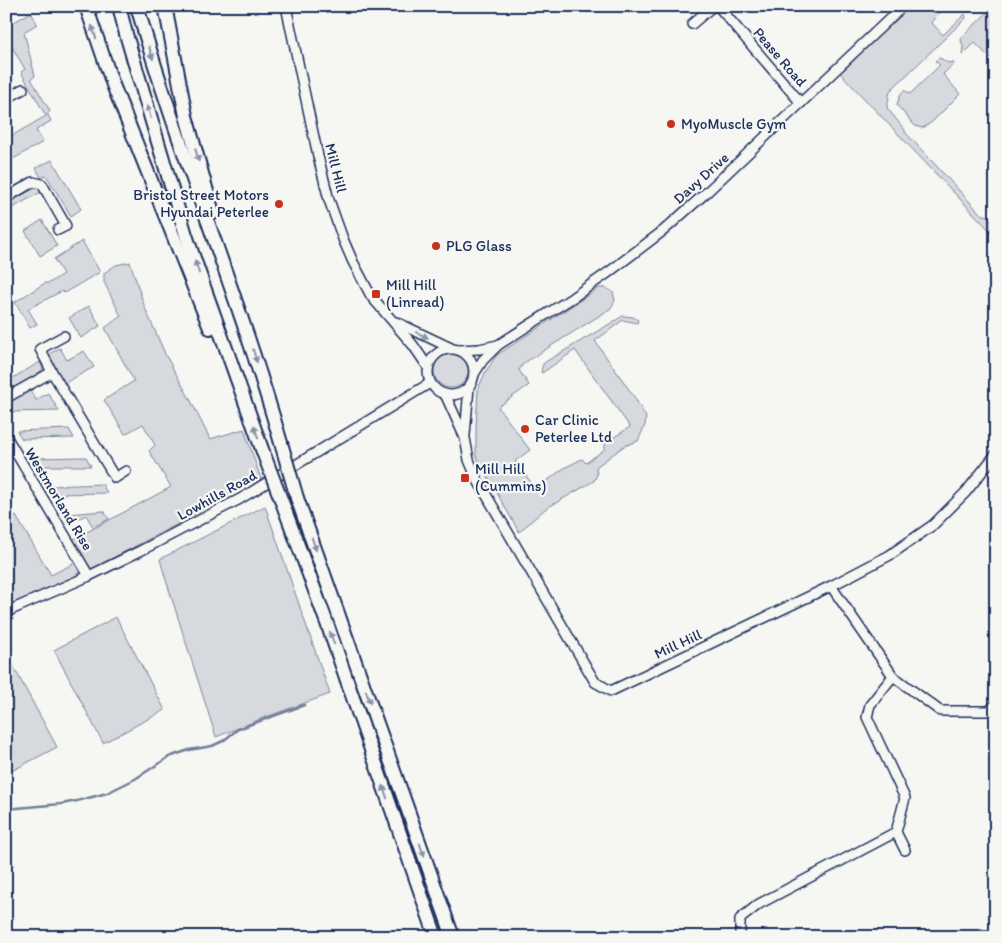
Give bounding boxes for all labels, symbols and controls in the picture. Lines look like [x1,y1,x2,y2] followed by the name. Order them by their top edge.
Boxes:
[749,24,811,90] street label: Pease Road
[90,25,98,40] one-way arrow
[147,46,155,61] one-way arrow
[145,104,153,119] one-way arrow
[681,115,787,133] place label: MyoMuscle Gym
[665,118,677,130] marker: MyoMuscle Gym
[321,141,351,195] street label: Mill Hill
[193,148,201,163] one-way arrow
[670,148,732,208] street label: Davy Drive
[133,186,269,221] place label: Bristol Street Motors Hyundai Peterlee
[273,198,285,210] marker: Bristol Street Motors Hyundai Peterlee
[446,237,512,255] place label: PLG Glass
[430,240,442,252] marker: PLG Glass
[193,260,200,275] one-way arrow
[386,276,444,311] place label: Mill Hill (Linread)
[370,288,382,300] marker: Mill Hill (Linread)
[415,330,430,339] one-way arrow
[251,348,259,363] one-way arrow
[535,411,612,446] place label: Car Clinic Peterlee Ltd
[519,423,531,435] marker: Car Clinic Peterlee Ltd
[252,424,260,439] one-way arrow
[21,444,97,554] street label: Westmorland Rise
[475,460,546,495] place label: Mill Hill (Cummins)
[174,466,260,524] street label: Lowhills Road
[459,472,471,484] marker: Mill Hill (Cummins)
[311,536,318,551] one-way arrow
[651,625,705,663] street label: Mill Hill
[328,630,336,645] one-way arrow
[364,690,372,705] one-way arrow
[381,784,389,799] one-way arrow
[418,843,426,858] one-way arrow

